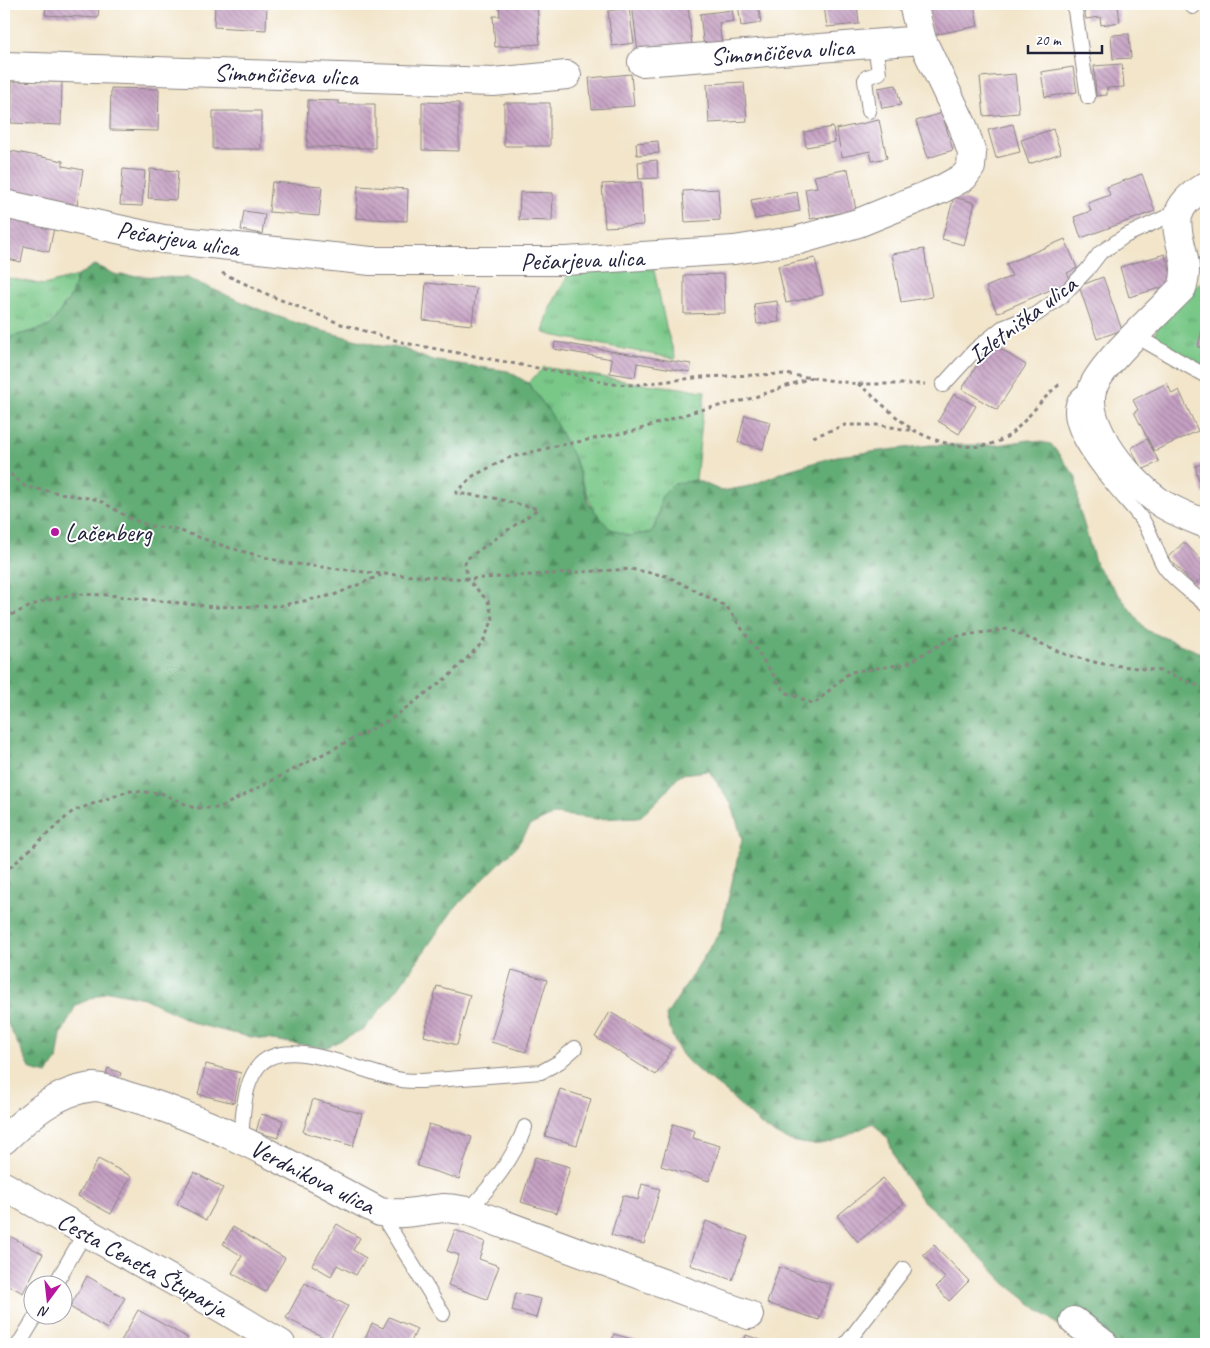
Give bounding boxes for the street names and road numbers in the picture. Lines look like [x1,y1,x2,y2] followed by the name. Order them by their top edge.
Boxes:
[709,31,857,73] street label: Simončičeva ulica
[214,56,360,94] street label: Simončičeva ulica
[114,214,244,265] street label: Pečarjeva ulica
[520,242,647,278] street label: Pečarjeva ulica
[962,267,1085,371] street label: Izletniška ulica
[245,1132,382,1223] street label: Verdnikova ulica
[52,1205,236,1326] street label: Cesta Ceneta Štuparja

